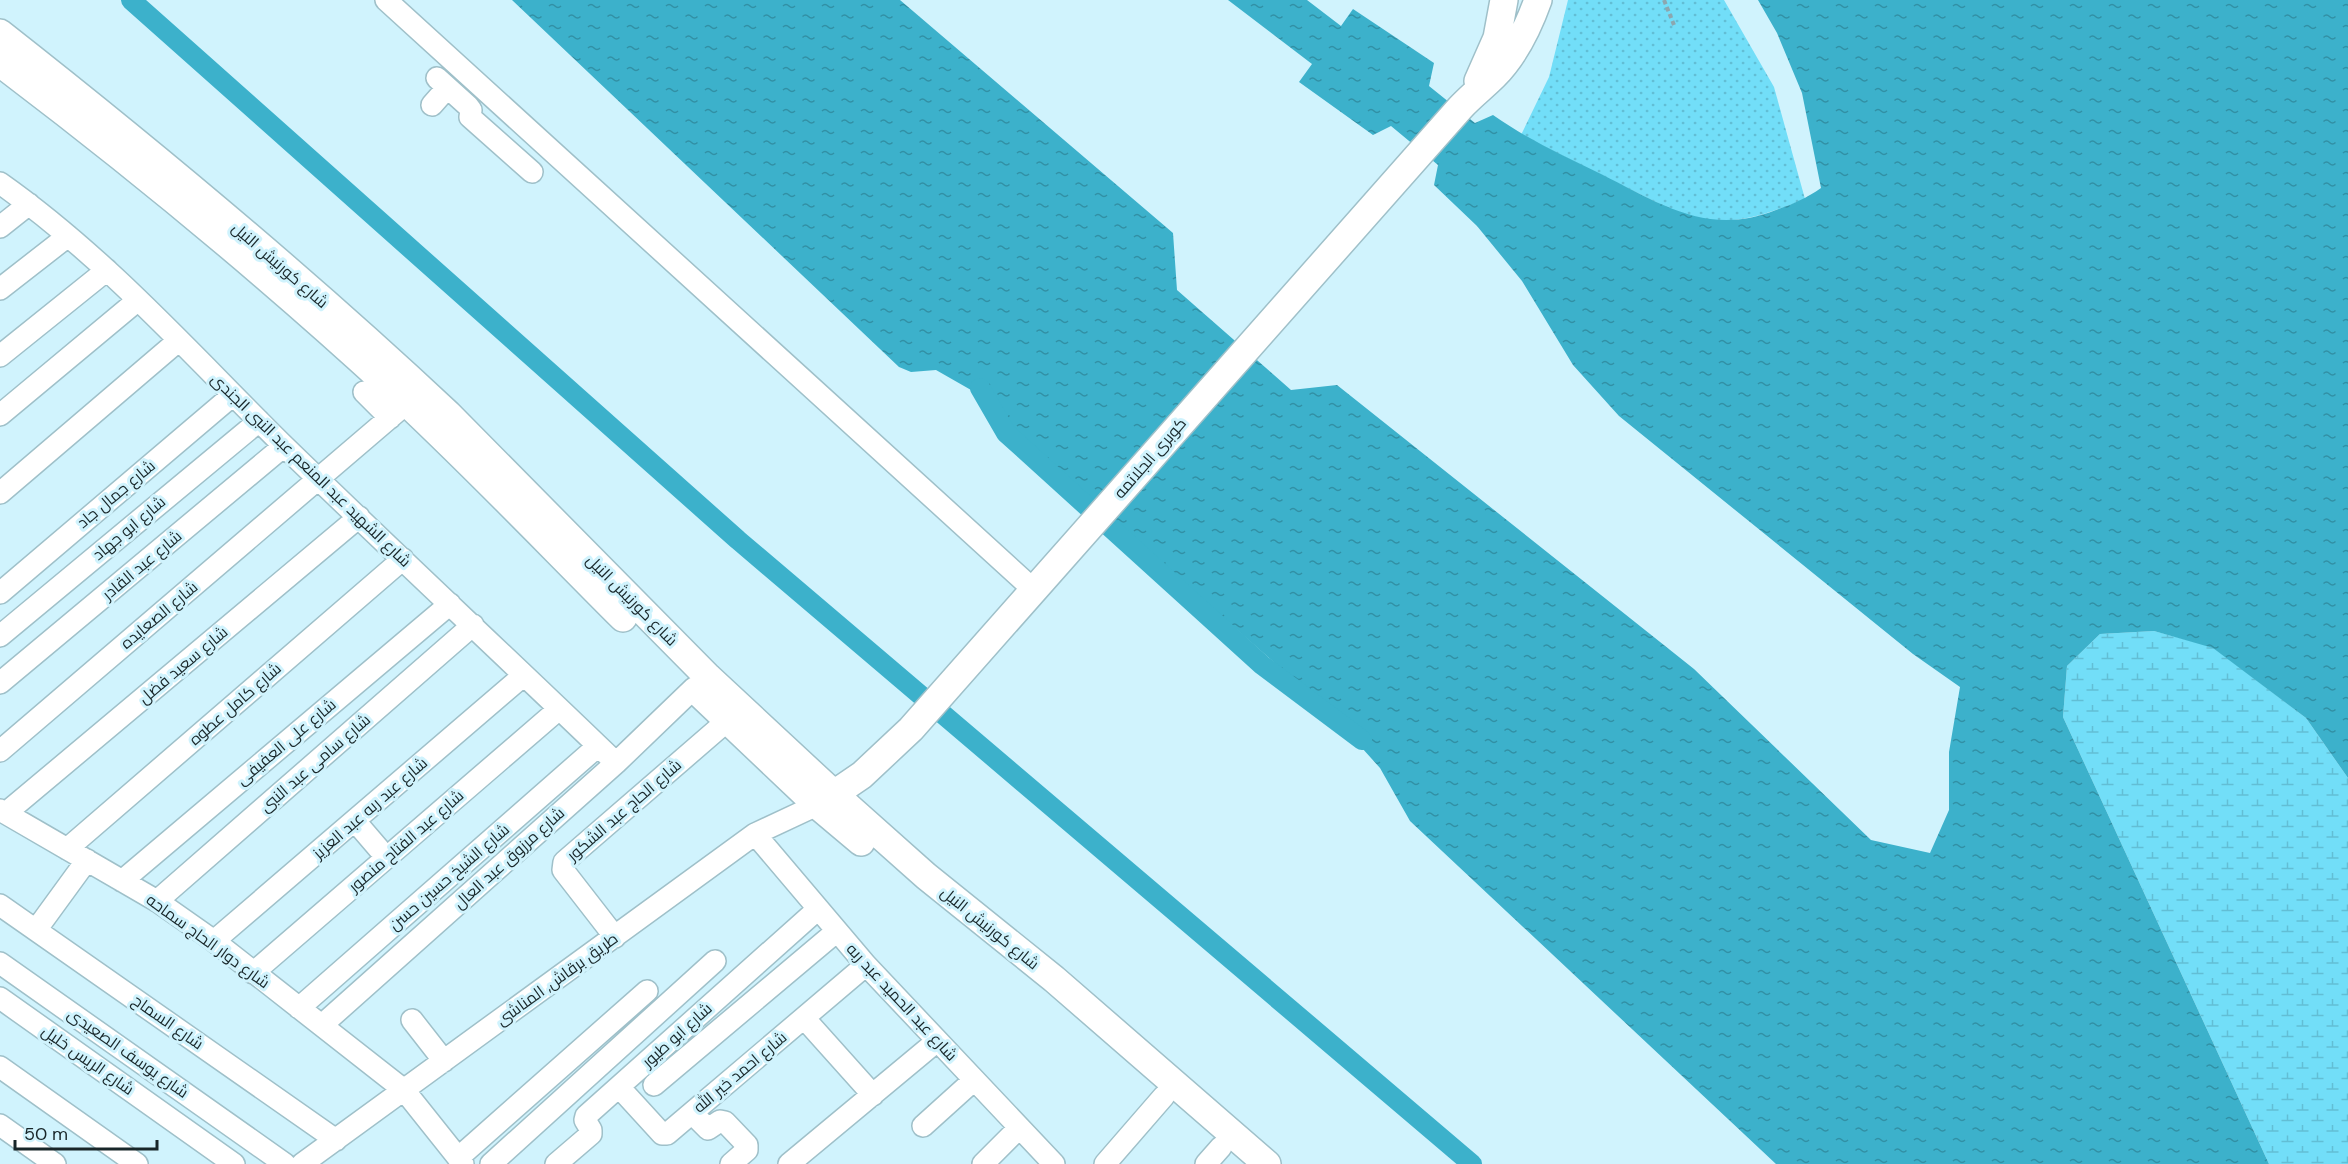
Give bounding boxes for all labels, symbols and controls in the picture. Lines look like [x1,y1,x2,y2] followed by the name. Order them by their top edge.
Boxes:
[227,217,333,313] street label: شارع كورنيش النيل
[206,369,416,572] street label: شارع الشهيد عبد المنعم عبد النبى الجندى
[1109,413,1191,503] street label: كوبرى الجلاتمه
[73,455,160,534] street label: شارع جمال جاد
[88,491,171,565] street label: شارع ابو جهاد
[97,526,187,606] street label: شارع عبد القادر
[581,550,682,651] street label: شارع كورنيش النيل
[116,577,203,654] street label: شارع الصعايده
[134,621,233,709] street label: شارع سعيد فضل
[184,658,286,751] street label: شارع كامل عطوه
[232,694,341,791] street label: شارع على العفيفى
[255,709,375,818] street label: شارع سامى عبد النبى
[308,752,432,865] street label: شارع عبد ربه عبد العزيز
[562,754,686,867] street label: شارع الحاج عبد الشكور
[343,785,469,898] street label: شارع عبد الفتاح منصور
[449,803,570,914] street label: شارع مرزوق عبد العال
[384,819,514,936] street label: شارع الشيخ حسين حسن
[936,882,1044,975] street label: شارع كورنيش النيل
[141,889,274,994] street label: شارع دوار الحاج سماحه
[492,928,622,1030] street label: طريق برقاش, المناشى
[841,939,962,1066] street label: شارع عبد الحميد عبد ربه
[128,990,208,1055] street label: شارع السماح
[637,998,717,1073] street label: شارع ابو طيور
[63,1003,193,1104] street label: شارع يوسف الصعيدى
[37,1020,138,1100] street label: شارع الريس خليل
[689,1027,792,1118] street label: شارع احمد خير الله
[15,1113,158,1151] scale bar
[24,1122,68,1146] text: 50 m

